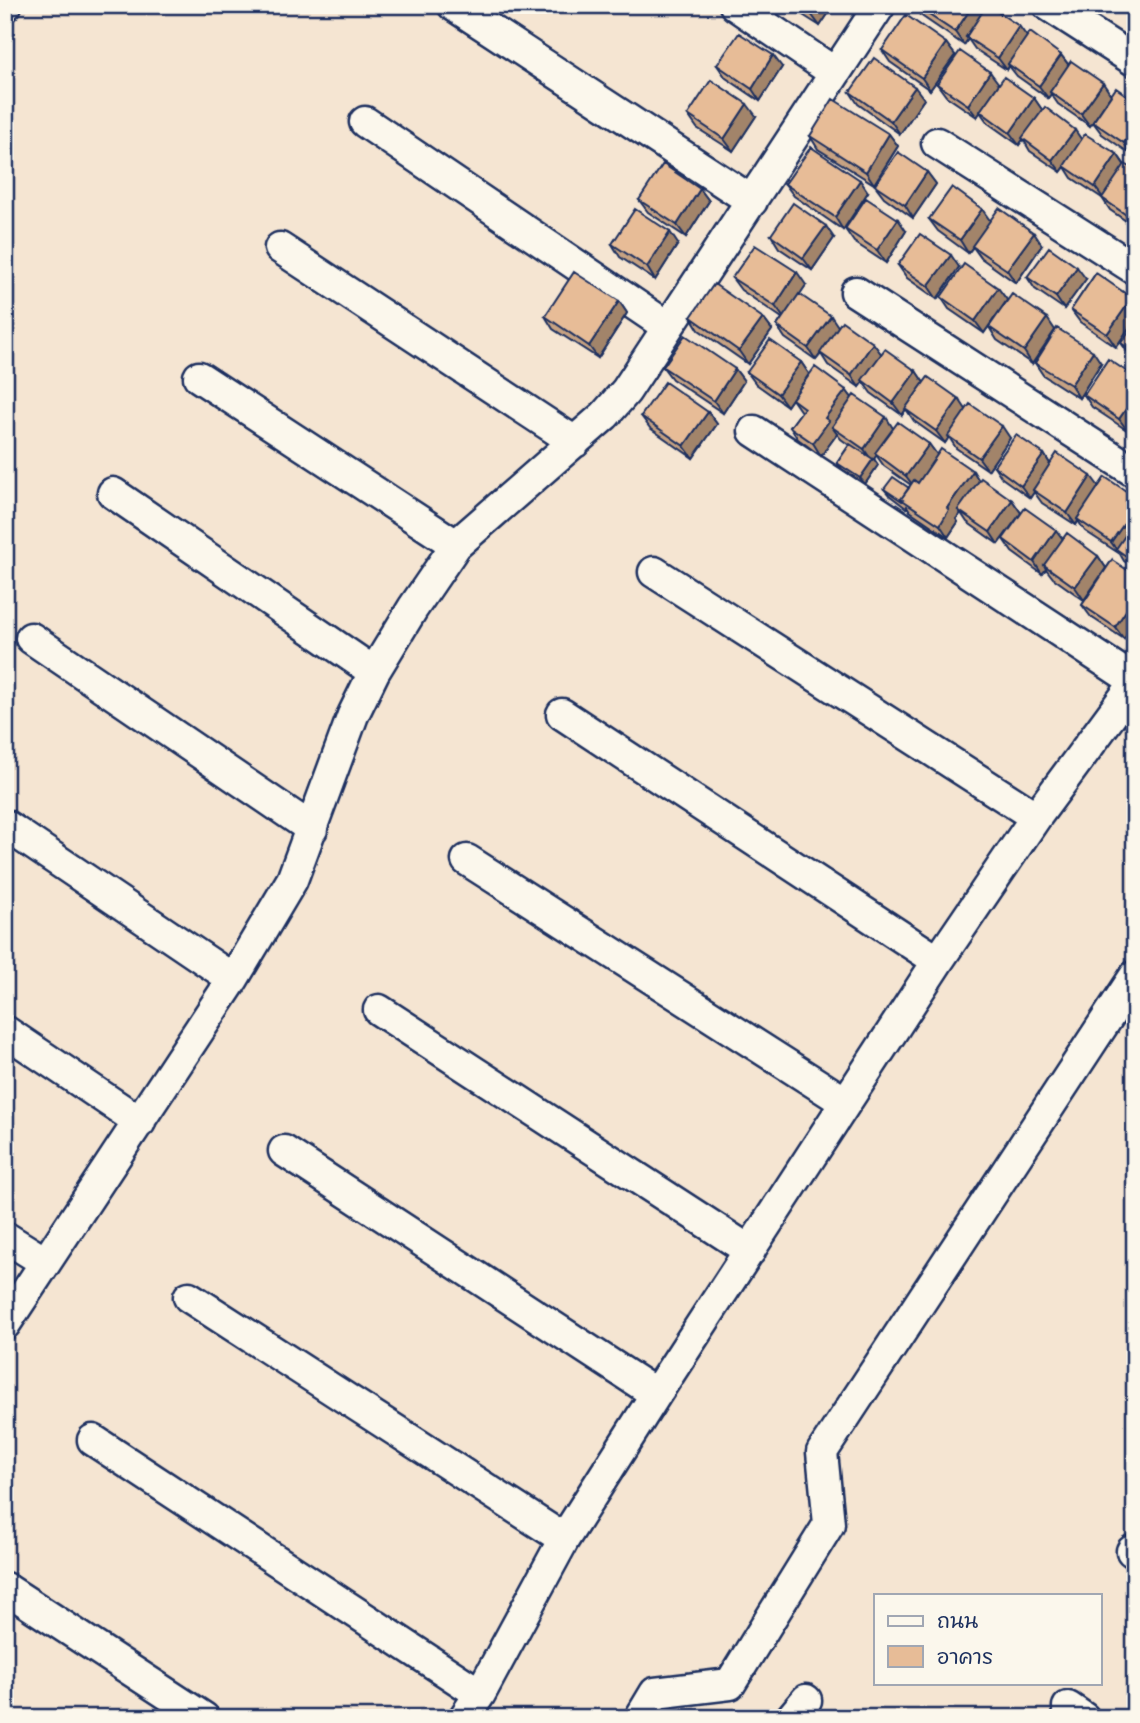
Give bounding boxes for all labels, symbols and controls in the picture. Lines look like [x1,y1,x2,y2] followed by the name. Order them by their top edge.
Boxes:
[874,1594,1102,1684] legend
[937,1607,978,1635] text: ถนน
[937,1643,993,1671] text: อาคาร

